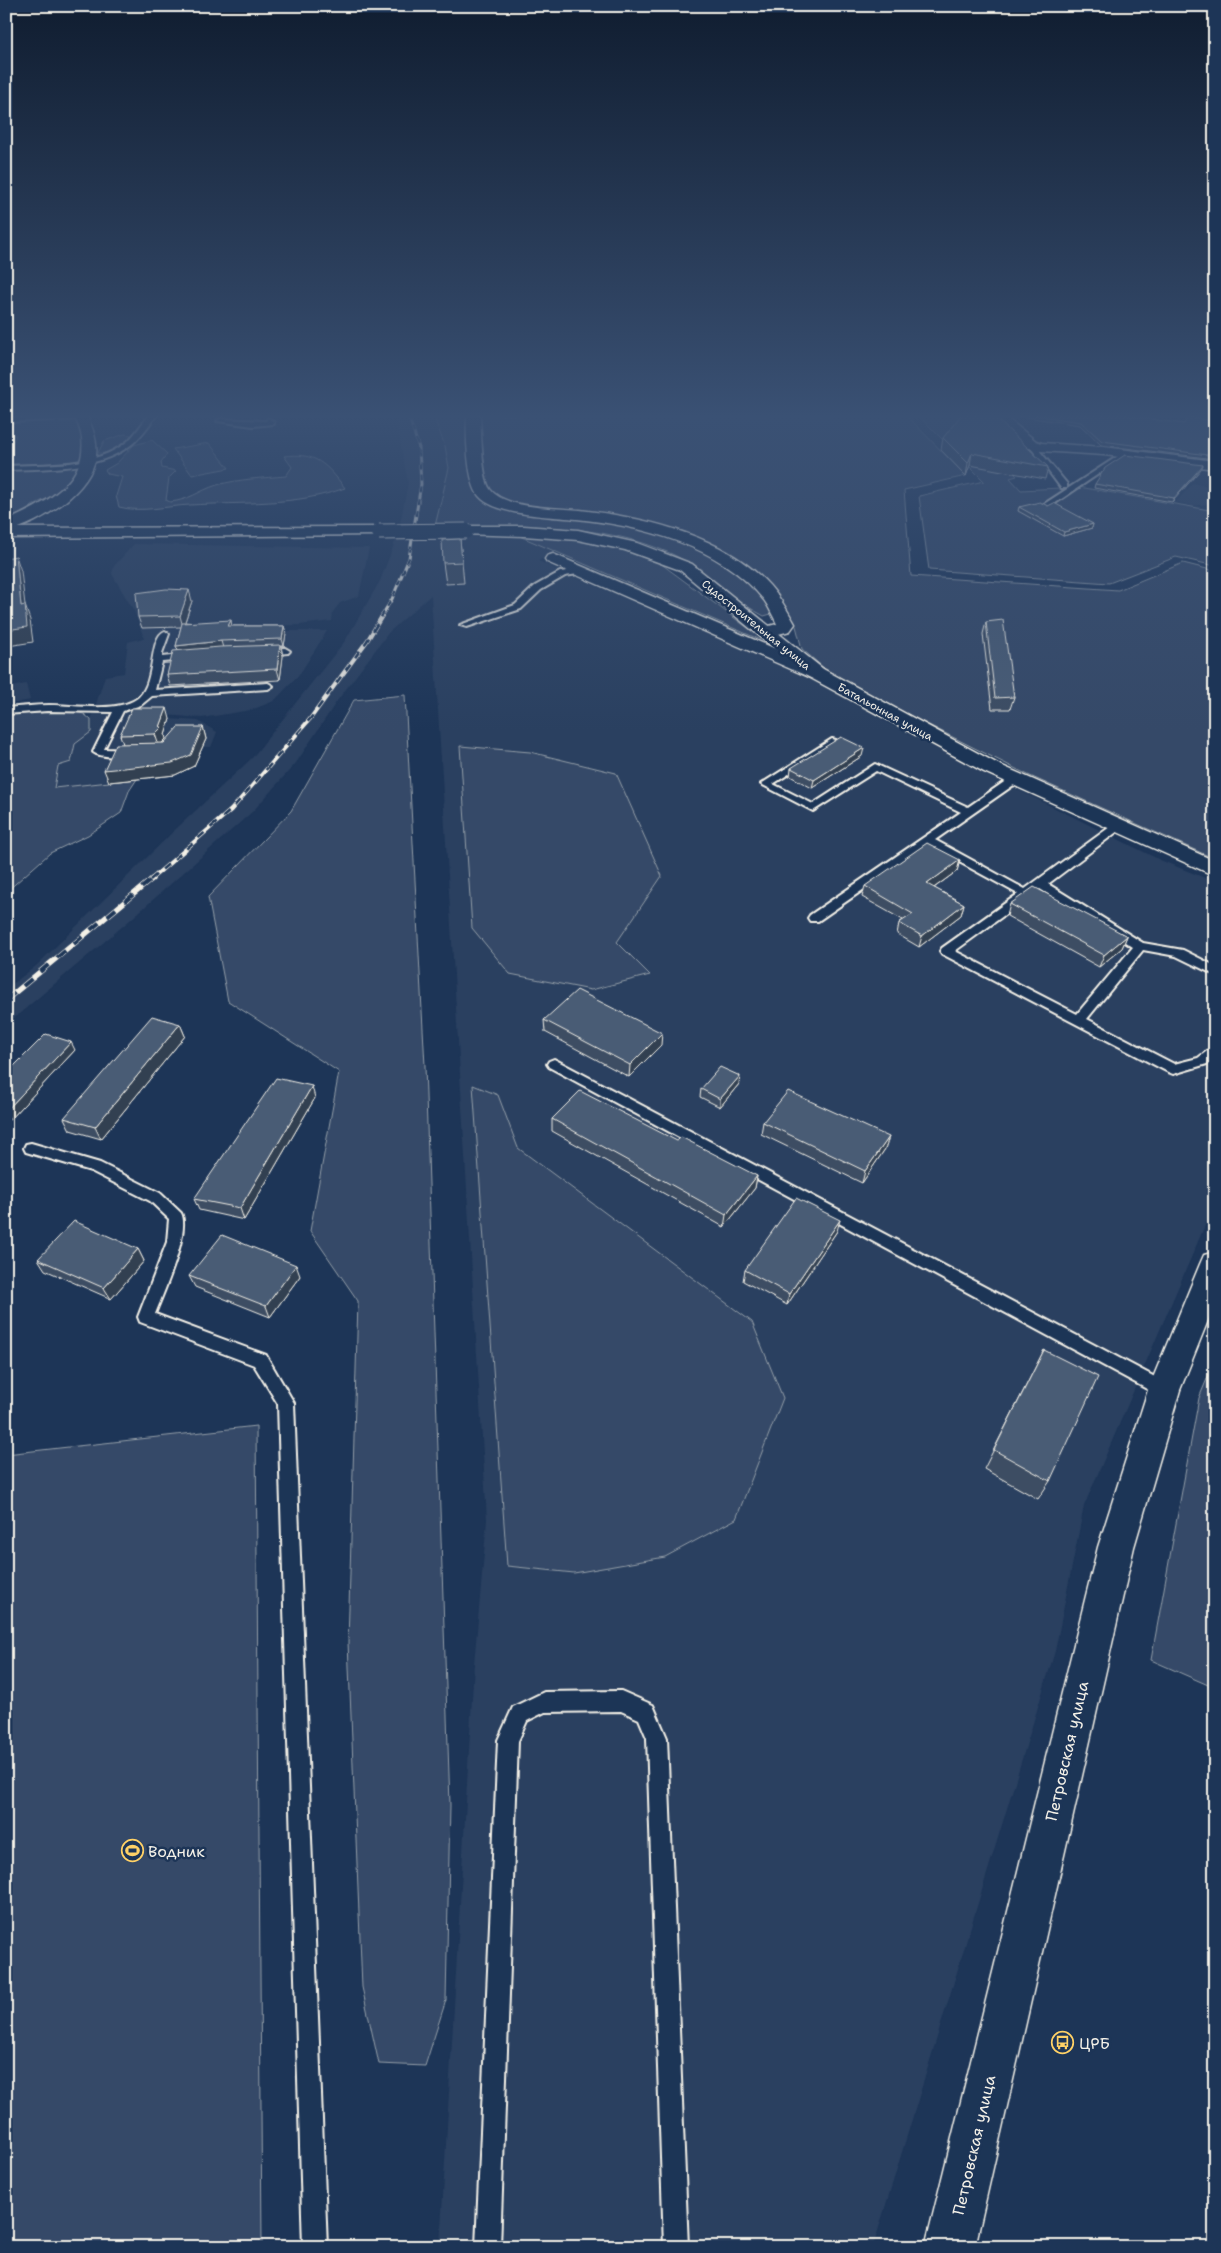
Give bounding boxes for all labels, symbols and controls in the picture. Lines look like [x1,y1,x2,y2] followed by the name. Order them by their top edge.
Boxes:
[699,576,814,674] street label: Судостроительная улица
[835,680,935,744] street label: Батальонная улица
[1041,1679,1093,1823] street label: Петровская улица
[120,1839,144,1863] sports icon: Водник
[148,1841,205,1862] place label: Водник
[1051,2031,1075,2055] bus stop icon: ЦРБ
[1079,2033,1110,2054] place label: ЦРБ
[948,2073,1000,2217] street label: Петровская улица

